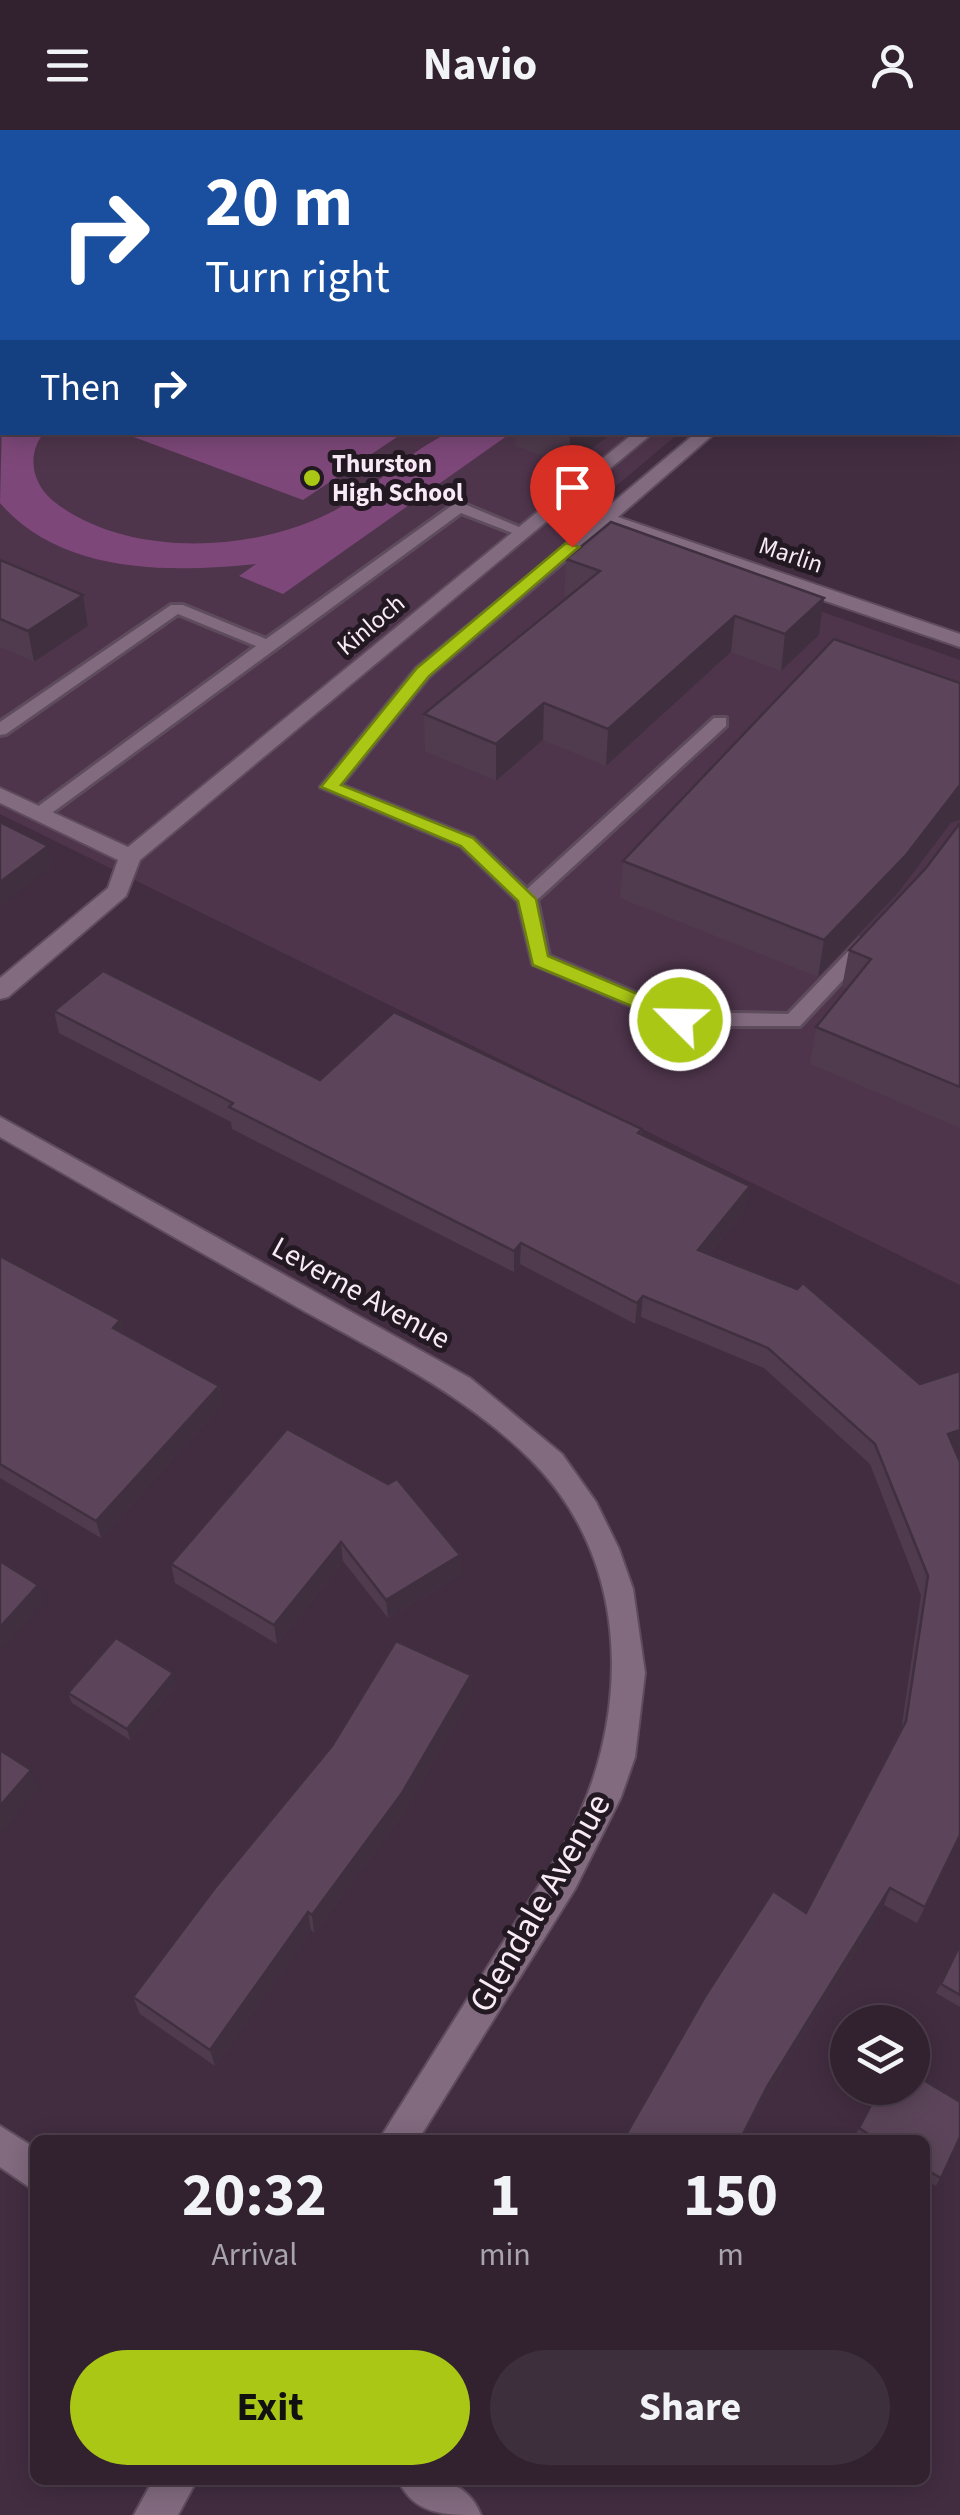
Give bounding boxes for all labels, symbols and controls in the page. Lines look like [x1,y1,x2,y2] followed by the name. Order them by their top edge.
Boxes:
[423,33,537,97] text: Navio
[40,38,95,93] icon: menu
[865,38,920,93] icon: person
[205,153,353,253] text: 20 m
[40,170,170,300] icon: right
[205,246,390,310] text: Turn right
[141,360,196,415] icon: right
[40,361,121,415] text: Then
[530,445,615,548] pin
[332,446,463,511] place label: Thurston High School
[545,460,600,515] icon: arrive
[301,467,323,489] marker: Thurston High School
[754,527,828,583] street label: Marlin
[329,586,413,664] street label: Kinloch
[628,968,732,1072] position arrow
[264,1226,458,1360] street label: Leverne Avenue
[457,1784,623,2022] street label: Glendale Avenue
[830,2005,930,2105] map controls
[830,2005,930,2105] button: layers
[182,2154,327,2239] text: 20:32
[489,2154,521,2239] text: 1
[683,2154,778,2239] text: 150
[211,2232,297,2278] text: Arrival
[479,2232,531,2278] text: min
[717,2232,744,2278] text: m
[70,2350,470,2465] button: Exit
[490,2350,890,2465] button: Share

